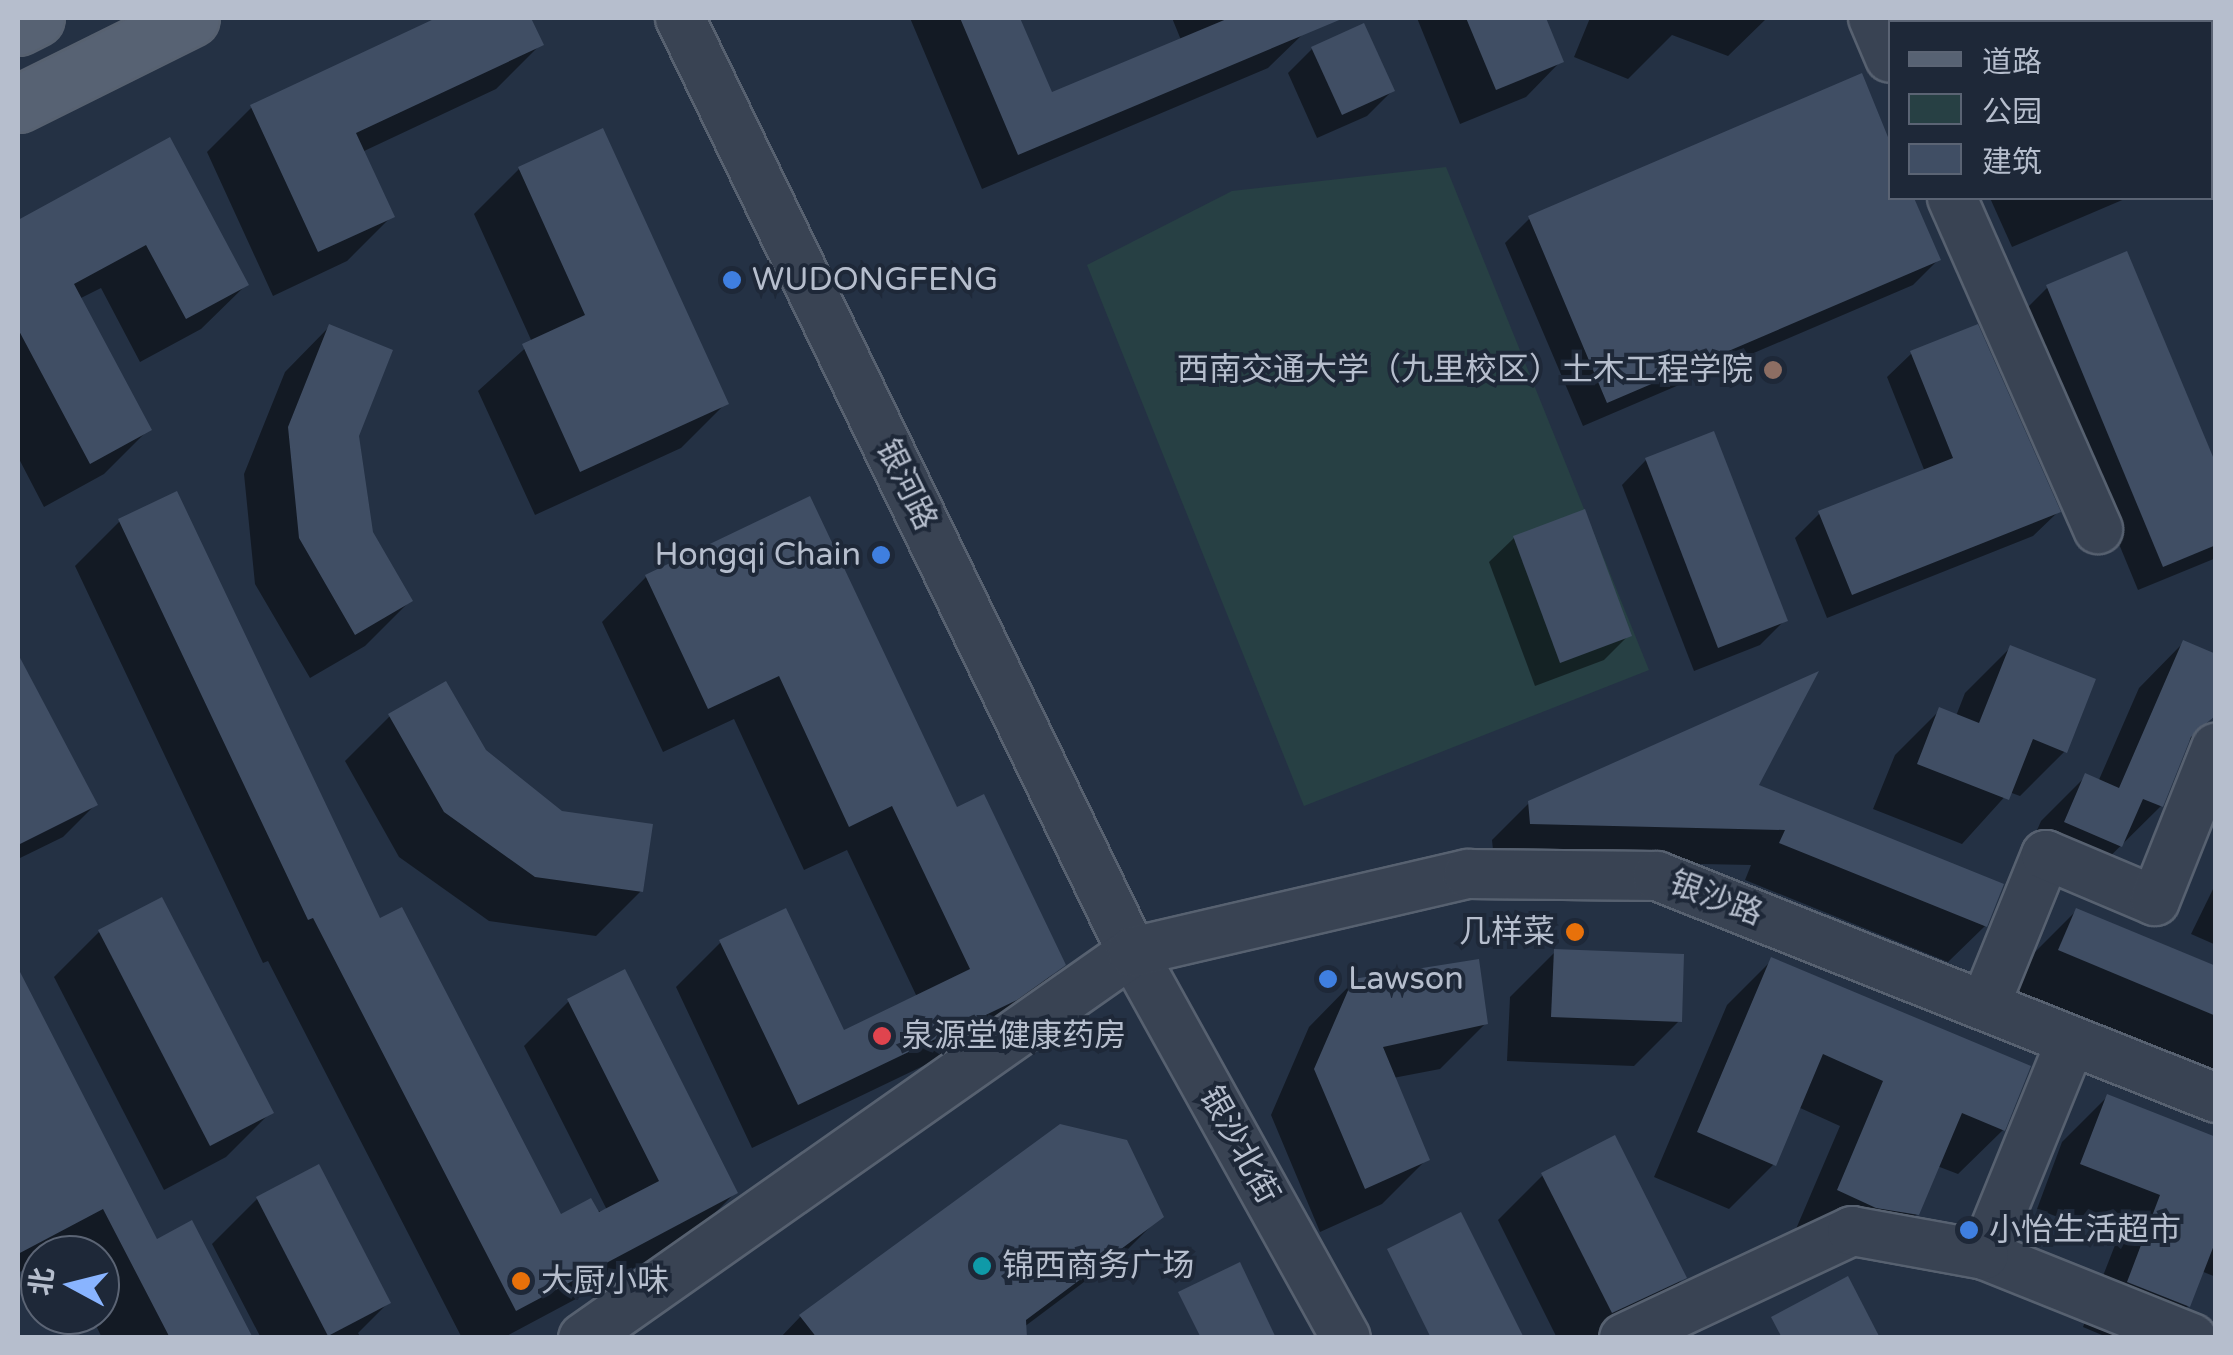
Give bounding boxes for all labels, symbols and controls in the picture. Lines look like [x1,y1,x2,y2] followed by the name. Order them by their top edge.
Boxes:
[1888,20,2213,200] legend
[1982,44,2042,81] text: 道路
[1982,94,2042,131] text: 公园
[1982,144,2042,181] text: 建筑
[752,261,998,299] place label: WUDONGFENG
[721,269,743,291] marker: WUDONGFENG
[1177,351,1753,389] place label: 西南交通大学（九里校区）土木工程学院
[1762,359,1784,381] marker: 西南交通大学（九里校区）土木工程学院
[868,433,944,537] street label: 银河路
[655,536,861,574] place label: Hongqi Chain
[870,544,892,566] marker: Hongqi Chain
[1664,864,1768,934] street label: 银沙路
[1459,913,1555,951] place label: 几样菜
[1564,921,1586,943] marker: 几样菜
[1348,960,1464,998] place label: Lawson
[1317,968,1339,990] marker: Lawson
[902,1017,1126,1055] place label: 泉源堂健康药房
[871,1025,893,1047] marker: 泉源堂健康药房
[1191,1080,1287,1210] street label: 银沙北街
[1989,1211,2181,1249] place label: 小怡生活超市
[1958,1219,1980,1241] marker: 小怡生活超市
[20,1235,120,1335] north arrow
[1002,1247,1194,1285] place label: 锦西商务广场
[971,1255,993,1277] marker: 锦西商务广场
[541,1262,669,1300] place label: 大厨小味
[24,1266,61,1298] text: 北
[510,1270,532,1292] marker: 大厨小味

